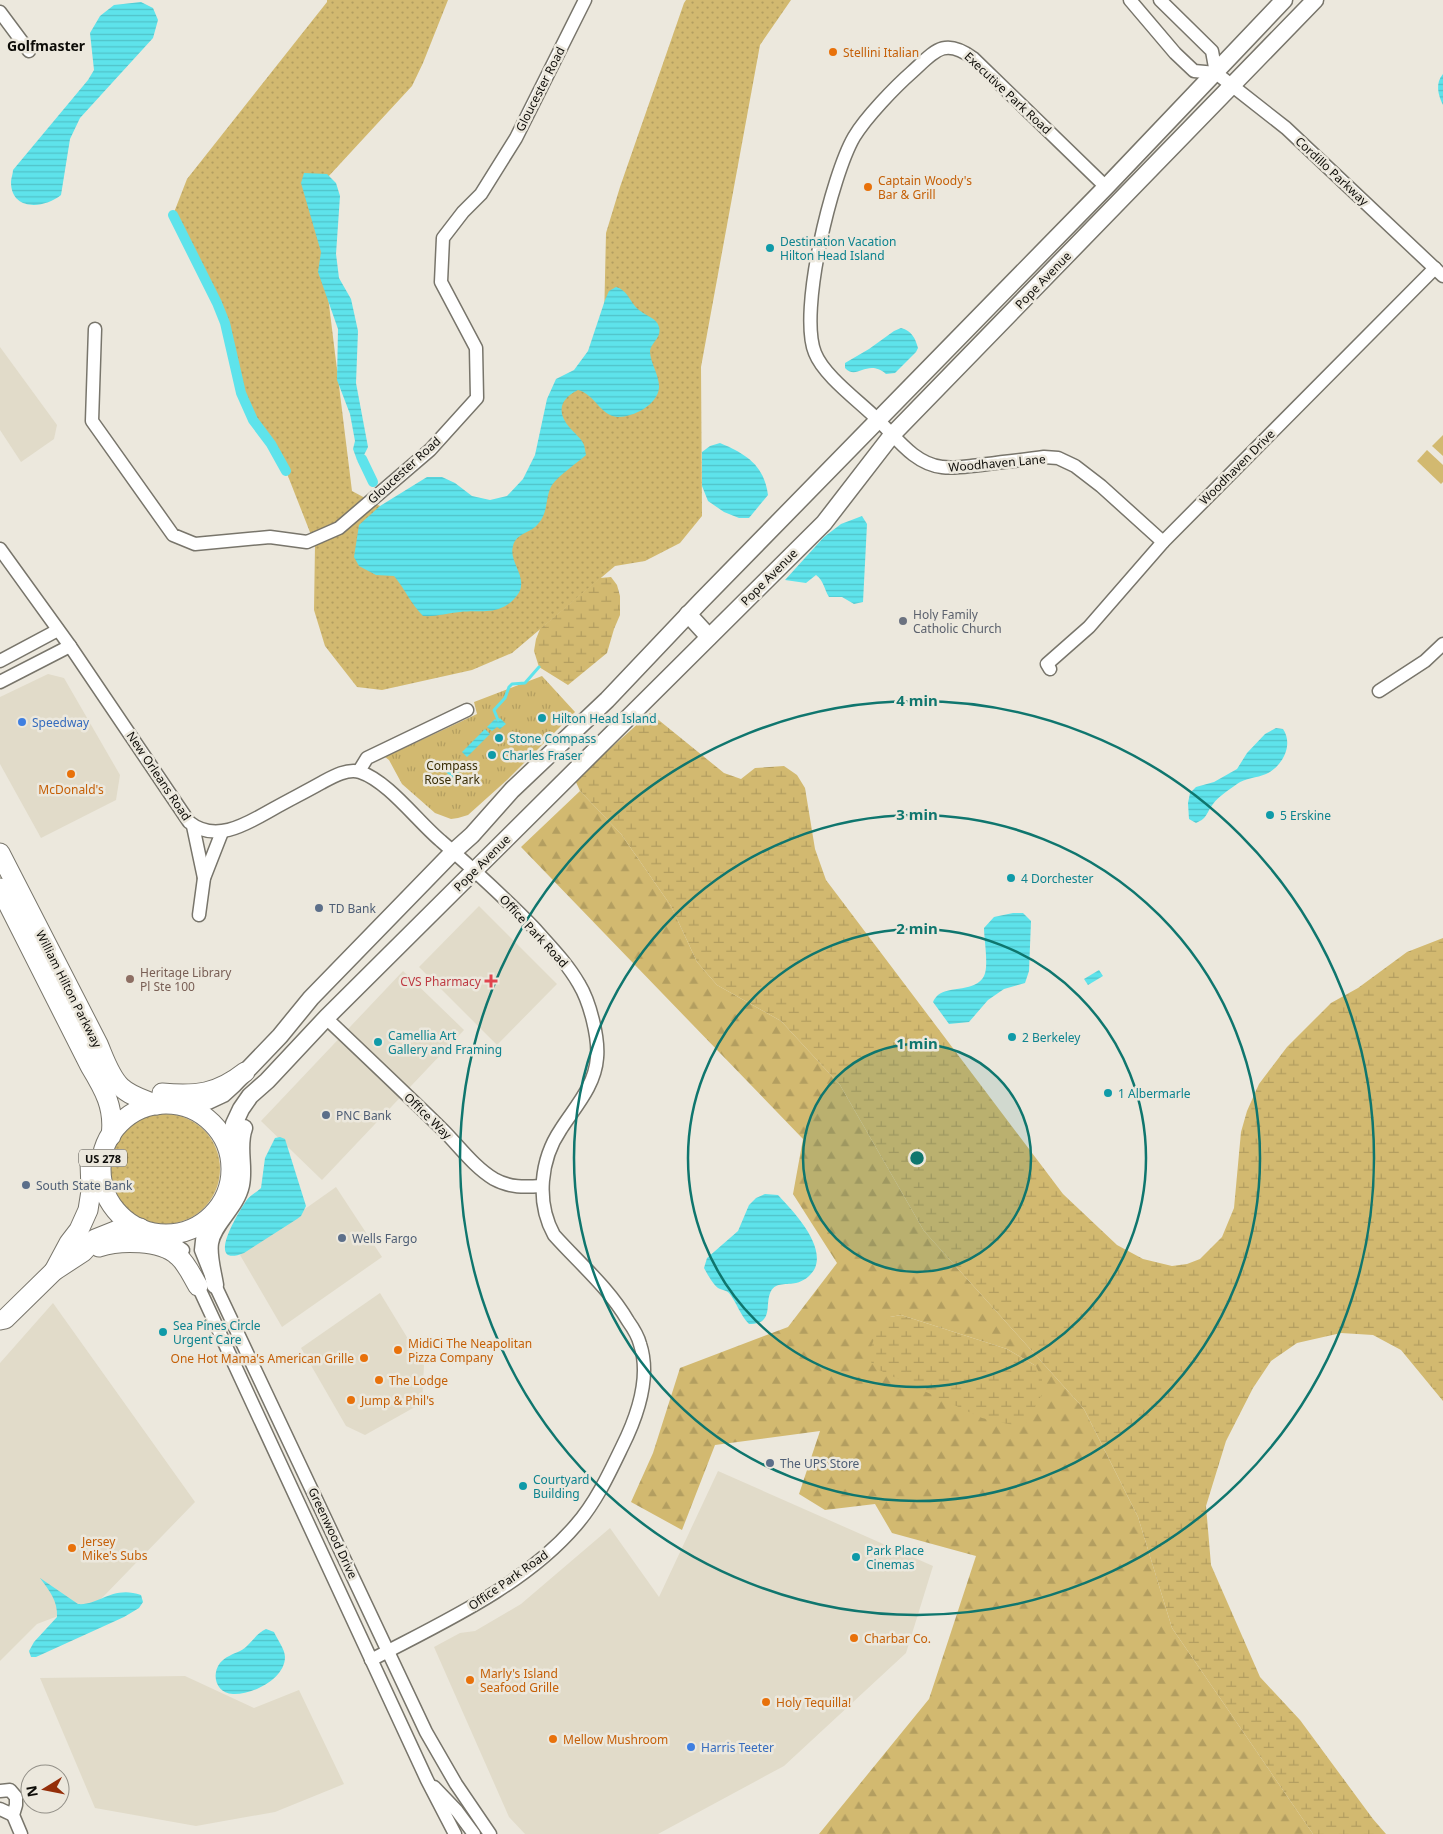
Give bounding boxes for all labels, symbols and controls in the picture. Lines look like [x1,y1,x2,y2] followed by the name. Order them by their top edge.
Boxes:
[7,36,86,55] district label: Golfmaster
[511,44,569,134] street label: Gloucester Road
[843,44,919,61] place label: Stellini Italian
[827,46,839,58] marker: Stellini Italian
[961,48,1055,138] street label: Executive Park Road
[1292,133,1373,210] street label: Cordillo Parkway
[878,172,972,203] place label: Captain Woody's Bar & Grill
[862,181,874,193] marker: Captain Woody's Bar & Grill
[780,233,896,264] place label: Destination Vacation Hilton Head Island
[764,242,776,254] marker: Destination Vacation Hilton Head Island
[1011,247,1075,312] street label: Pope Avenue
[1196,425,1279,508] street label: Woodhaven Drive
[364,433,444,507] street label: Gloucester Road
[948,450,1047,476] street label: Woodhaven Lane
[737,545,801,609] street label: Pope Avenue
[913,606,1002,637] place label: Holy Family Catholic Church
[897,615,909,627] marker: Holy Family Catholic Church
[896,690,938,710] text: 4 min
[552,710,657,727] place label: Hilton Head Island
[536,712,548,724] marker: Hilton Head Island
[32,714,90,731] place label: Speedway
[16,716,28,728] marker: Speedway
[123,728,195,824] street label: New Orleans Road
[509,730,596,747] place label: Stone Compass
[493,732,505,744] marker: Stone Compass
[502,747,583,764] place label: Charles Fraser
[486,749,498,761] marker: Charles Fraser
[424,757,480,788] park label: Compass Rose Park
[65,768,77,780] marker: McDonald's
[38,781,104,798] place label: McDonald's
[896,804,938,824] text: 3 min
[1280,807,1331,824] place label: 5 Erskine
[1264,809,1276,821] marker: 5 Erskine
[450,831,514,895] street label: Pope Avenue
[1021,870,1094,887] place label: 4 Dorchester
[1005,872,1017,884] marker: 4 Dorchester
[496,891,572,971] street label: Office Park Road
[329,900,377,917] place label: TD Bank
[313,902,325,914] marker: TD Bank
[896,918,938,938] text: 2 min
[32,927,106,1051] street label: William Hilton Parkway
[140,964,232,995] place label: Heritage Library Pl Ste 100
[124,973,136,985] marker: Heritage Library Pl Ste 100
[400,973,482,990] place label: CVS Pharmacy
[485,975,497,987] marker: CVS Pharmacy
[388,1027,502,1058] place label: Camellia Art Gallery and Framing
[1022,1029,1081,1046] place label: 2 Berkeley
[1006,1031,1018,1043] marker: 2 Berkeley
[896,1033,938,1053] text: 1 min
[372,1036,384,1048] marker: Camellia Art Gallery and Framing
[1118,1085,1191,1102] place label: 1 Albermarle
[1102,1087,1114,1099] marker: 1 Albermarle
[400,1089,456,1144] street label: Office Way
[336,1107,392,1124] place label: PNC Bank
[320,1109,332,1121] marker: PNC Bank
[908,1149,926,1167] centre of rings
[79,1150,127,1166] road number: US 278
[36,1177,133,1194] place label: South State Bank
[20,1179,32,1191] marker: South State Bank
[352,1230,417,1247] place label: Wells Fargo
[336,1232,348,1244] marker: Wells Fargo
[173,1317,261,1348] place label: Sea Pines Circle Urgent Care
[157,1326,169,1338] marker: Sea Pines Circle Urgent Care
[408,1335,532,1366] place label: MidiCi The Neapolitan Pizza Company
[392,1344,404,1356] marker: MidiCi The Neapolitan Pizza Company
[171,1350,354,1367] place label: One Hot Mama's American Grille
[358,1352,370,1364] marker: One Hot Mama's American Grille
[389,1372,448,1389] place label: The Lodge
[373,1374,385,1386] marker: The Lodge
[360,1392,435,1409] place label: Jump & Phil's
[345,1394,357,1406] marker: Jump & Phil's
[780,1455,860,1472] place label: The UPS Store
[764,1457,776,1469] marker: The UPS Store
[533,1471,590,1502] place label: Courtyard Building
[517,1480,529,1492] marker: Courtyard Building
[304,1485,362,1581] street label: Greenwood Drive
[81,1533,148,1564] place label: Jersey Mike's Subs
[66,1542,78,1554] marker: Jersey Mike's Subs
[866,1542,924,1573] place label: Park Place Cinemas
[465,1546,551,1614] street label: Office Park Road
[850,1551,862,1563] marker: Park Place Cinemas
[864,1630,931,1647] place label: Charbar Co.
[848,1632,860,1644] marker: Charbar Co.
[480,1665,559,1696] place label: Marly's Island Seafood Grille
[464,1674,476,1686] marker: Marly's Island Seafood Grille
[776,1694,851,1711] place label: Holy Tequilla!
[760,1696,772,1708] marker: Holy Tequilla!
[563,1731,668,1748] place label: Mellow Mushroom
[547,1733,559,1745] marker: Mellow Mushroom
[701,1739,774,1756] place label: Harris Teeter
[685,1741,697,1753] marker: Harris Teeter
[20,1764,70,1814] north arrow
[21,1784,42,1799] text: N

